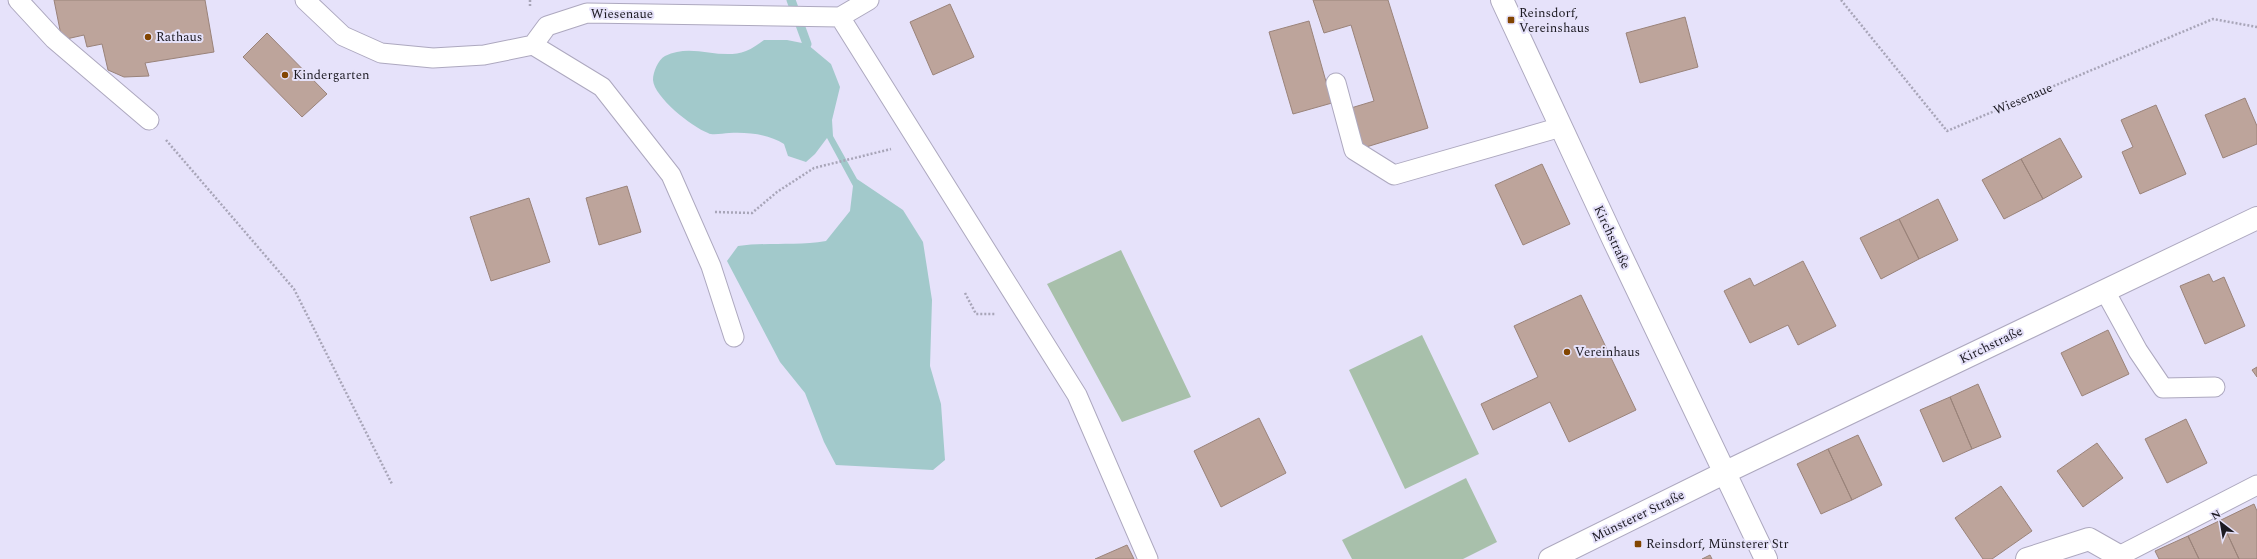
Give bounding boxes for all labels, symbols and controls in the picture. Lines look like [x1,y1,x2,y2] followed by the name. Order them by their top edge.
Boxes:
[1519,3,1590,38] place label: Reinsdorf, Vereinshaus
[591,4,653,24] street label: Wiesenaue
[1506,15,1516,25] marker: Reinsdorf, Vereinshaus
[156,27,202,47] place label: Rathaus
[143,32,153,42] marker: Rathaus
[293,65,370,85] place label: Kindergarten
[280,70,290,80] marker: Kindergarten
[1990,78,2056,120] street label: Wiesenaue
[1589,202,1635,272] street label: Kirchstraße
[1956,321,2026,369] street label: Kirchstraße
[1575,342,1640,362] place label: Vereinhaus
[1562,347,1572,357] marker: Vereinhaus
[1588,485,1688,547] street label: Münsterer Straße
[2201,503,2241,543] north arrow
[2208,505,2224,524] text: N
[1646,534,1789,554] place label: Reinsdorf, Münsterer Str
[1633,539,1643,549] marker: Reinsdorf, Münsterer Str

